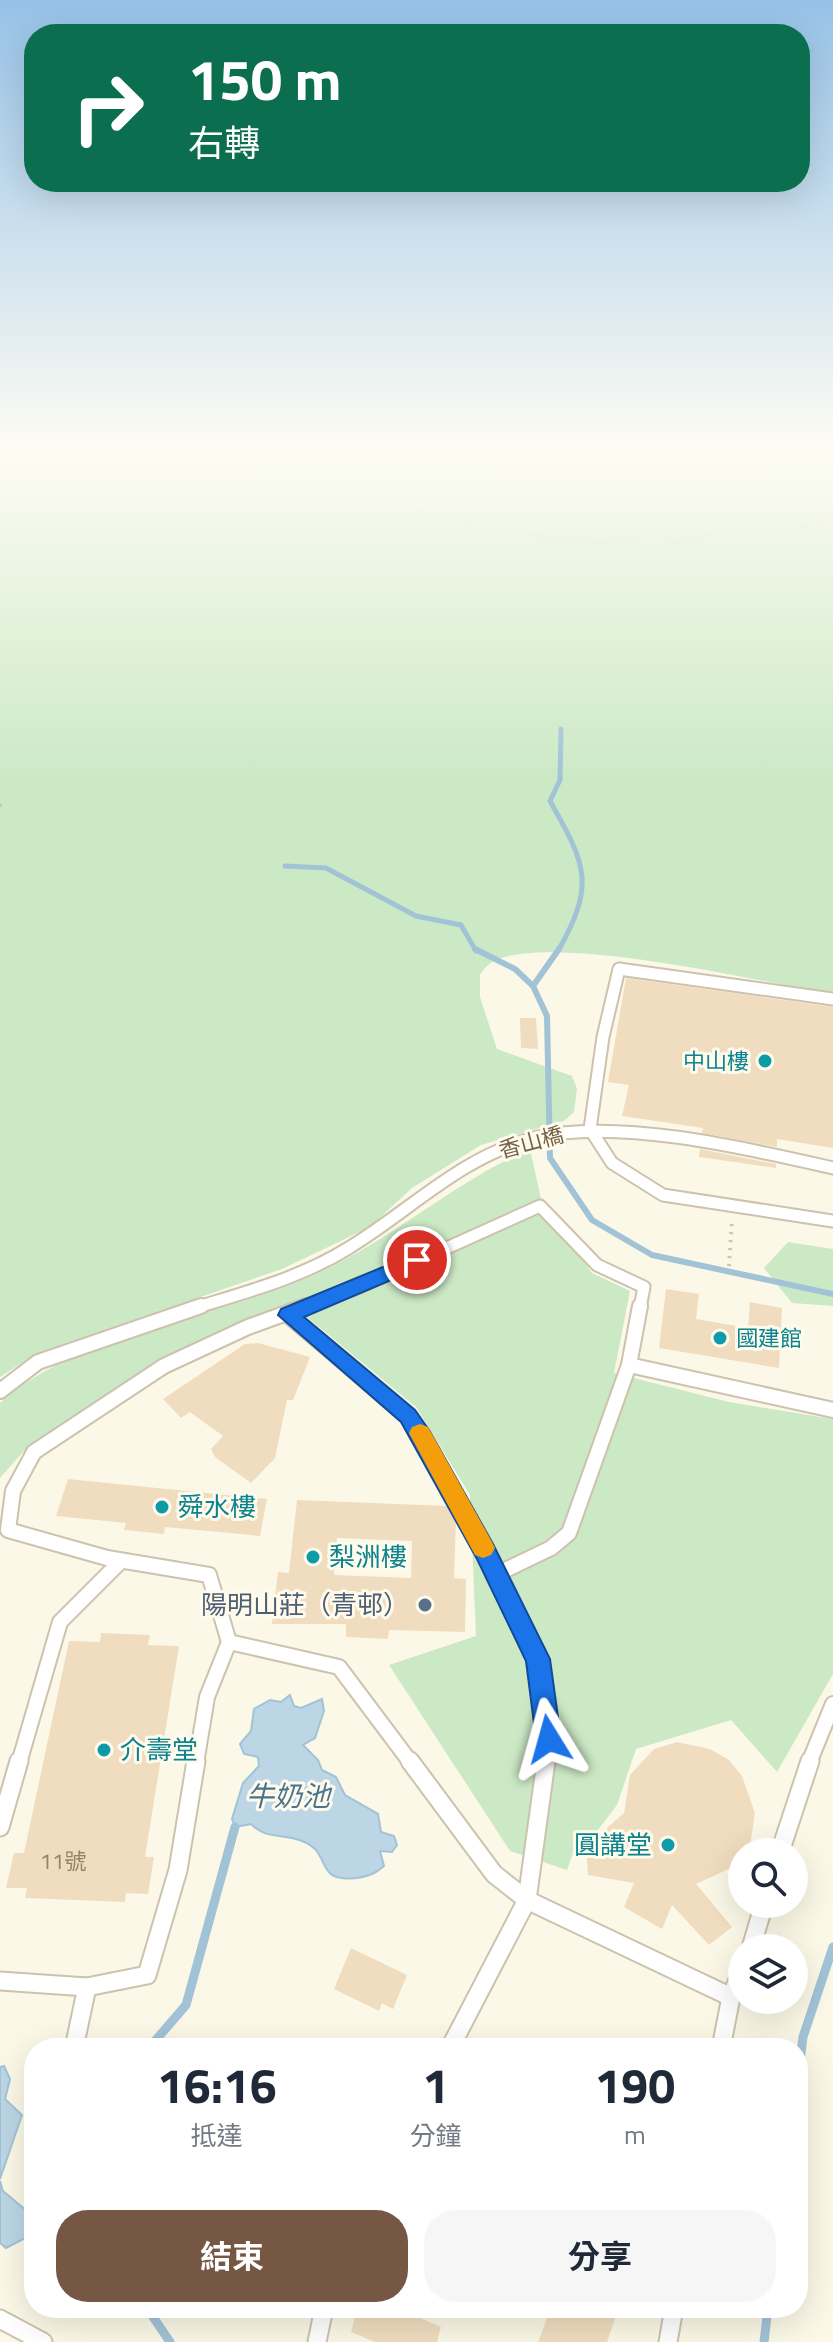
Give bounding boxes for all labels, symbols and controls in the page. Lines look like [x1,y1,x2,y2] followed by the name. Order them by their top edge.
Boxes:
[188,37,341,122] text: 150 m
[56,56,160,160] icon: right
[188,115,260,170] text: 右轉
[683,1044,749,1078] place label: 中山樓
[756,1052,774,1070] marker: 中山樓
[495,1117,567,1167] street label: 香山橋
[383,1226,451,1294] pin
[395,1238,439,1282] icon: arrive
[736,1321,802,1355] place label: 國建館
[711,1329,729,1347] marker: 國建館
[178,1487,256,1526] place label: 舜水樓
[153,1498,171,1516] marker: 舜水樓
[329,1537,407,1576] place label: 梨洲樓
[304,1548,322,1566] marker: 梨洲樓
[201,1585,409,1624] place label: 陽明山莊（青邨）
[416,1596,434,1614] marker: 陽明山莊（青邨）
[507,1697,591,1781] position arrow
[120,1730,198,1769] place label: 介壽堂
[95,1741,113,1759] marker: 介壽堂
[246,1774,333,1817] water label: 牛奶池
[574,1825,652,1864] place label: 圓講堂
[659,1836,677,1854] marker: 圓講堂
[728,1838,808,2014] map controls
[728,1838,808,1918] button: search
[40,1844,86,1878] house number: 11號
[728,1934,808,2014] button: layers
[157,2049,277,2122] text: 16:16
[422,2049,449,2122] text: 1
[594,2049,675,2122] text: 190
[624,2115,646,2154] text: m
[191,2116,243,2155] text: 抵達
[410,2116,462,2155] text: 分鐘
[56,2210,408,2302] button: 結束
[424,2210,776,2302] button: 分享

